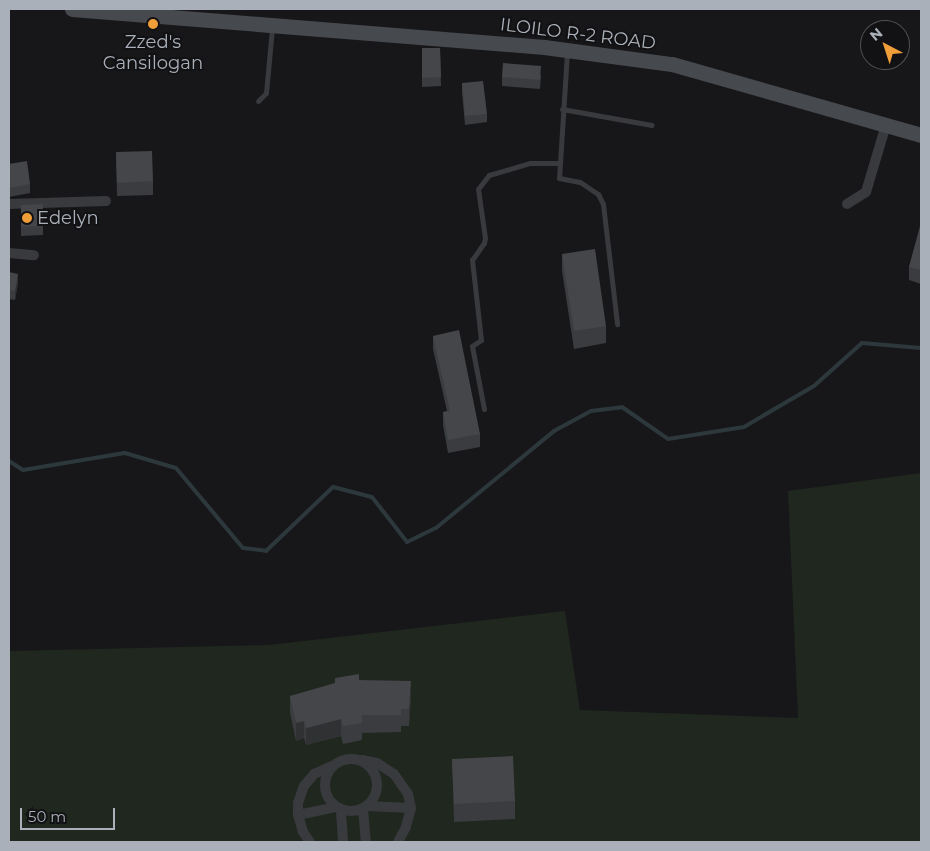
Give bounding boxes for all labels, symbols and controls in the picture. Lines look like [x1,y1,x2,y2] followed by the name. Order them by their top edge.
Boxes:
[499,14,657,54] street label: ILOILO R-2 ROAD
[147,18,159,30] marker: Zzed's Cansilogan
[860,20,910,70] north arrow
[866,24,886,45] text: N
[103,32,203,74] place label: Zzed's Cansilogan
[37,207,99,229] place label: Edelyn
[21,212,33,224] marker: Edelyn
[22,798,118,830] scale bar
[28,807,66,826] text: 50 m

